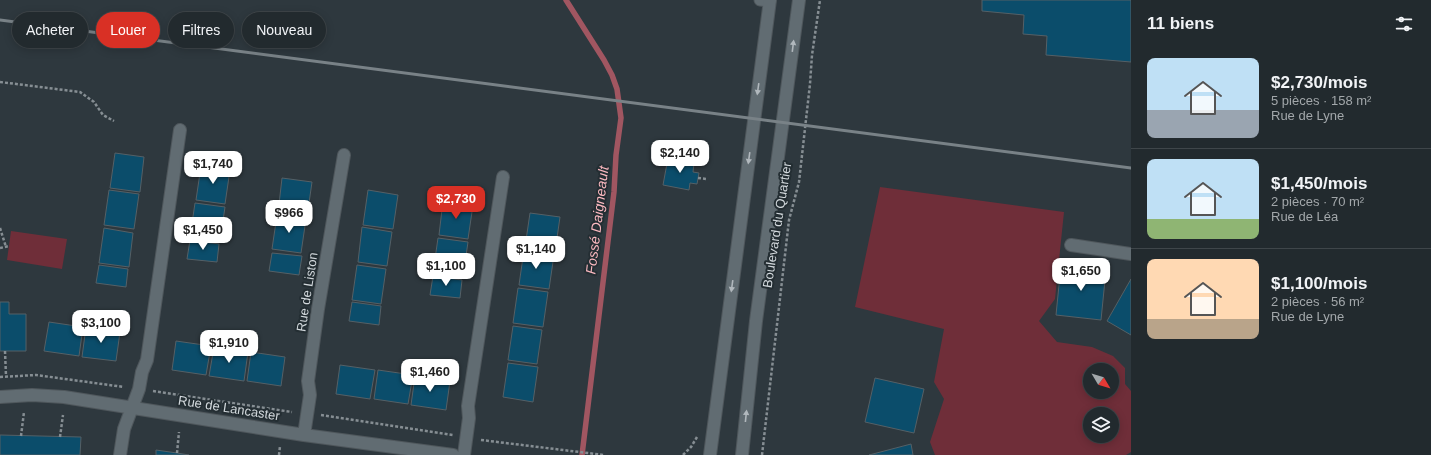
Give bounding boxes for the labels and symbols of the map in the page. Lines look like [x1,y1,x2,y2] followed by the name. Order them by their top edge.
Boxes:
[790,40,796,52] one-way arrow
[755,83,761,95] one-way arrow
[647,140,713,174] pin: $2,140
[180,151,246,185] pin: $1,740
[746,151,752,164] one-way arrow
[760,160,794,289] street label: Boulevard du Quartier
[582,164,612,275] water label: Fossé Daigneault
[423,186,489,220] pin: $2,730
[265,200,313,234] pin: $966
[170,217,236,251] pin: $1,450
[503,236,569,270] pin: $1,140
[293,251,321,333] street label: Rue de Liston
[413,253,479,287] pin: $1,100
[1048,258,1114,292] pin: $1,650
[729,280,735,292] one-way arrow
[68,310,134,344] pin: $3,100
[196,330,262,364] pin: $1,910
[397,359,463,393] pin: $1,460
[1083,363,1119,399] north arrow
[177,393,282,424] street label: Rue de Lancaster
[742,410,749,422] one-way arrow

